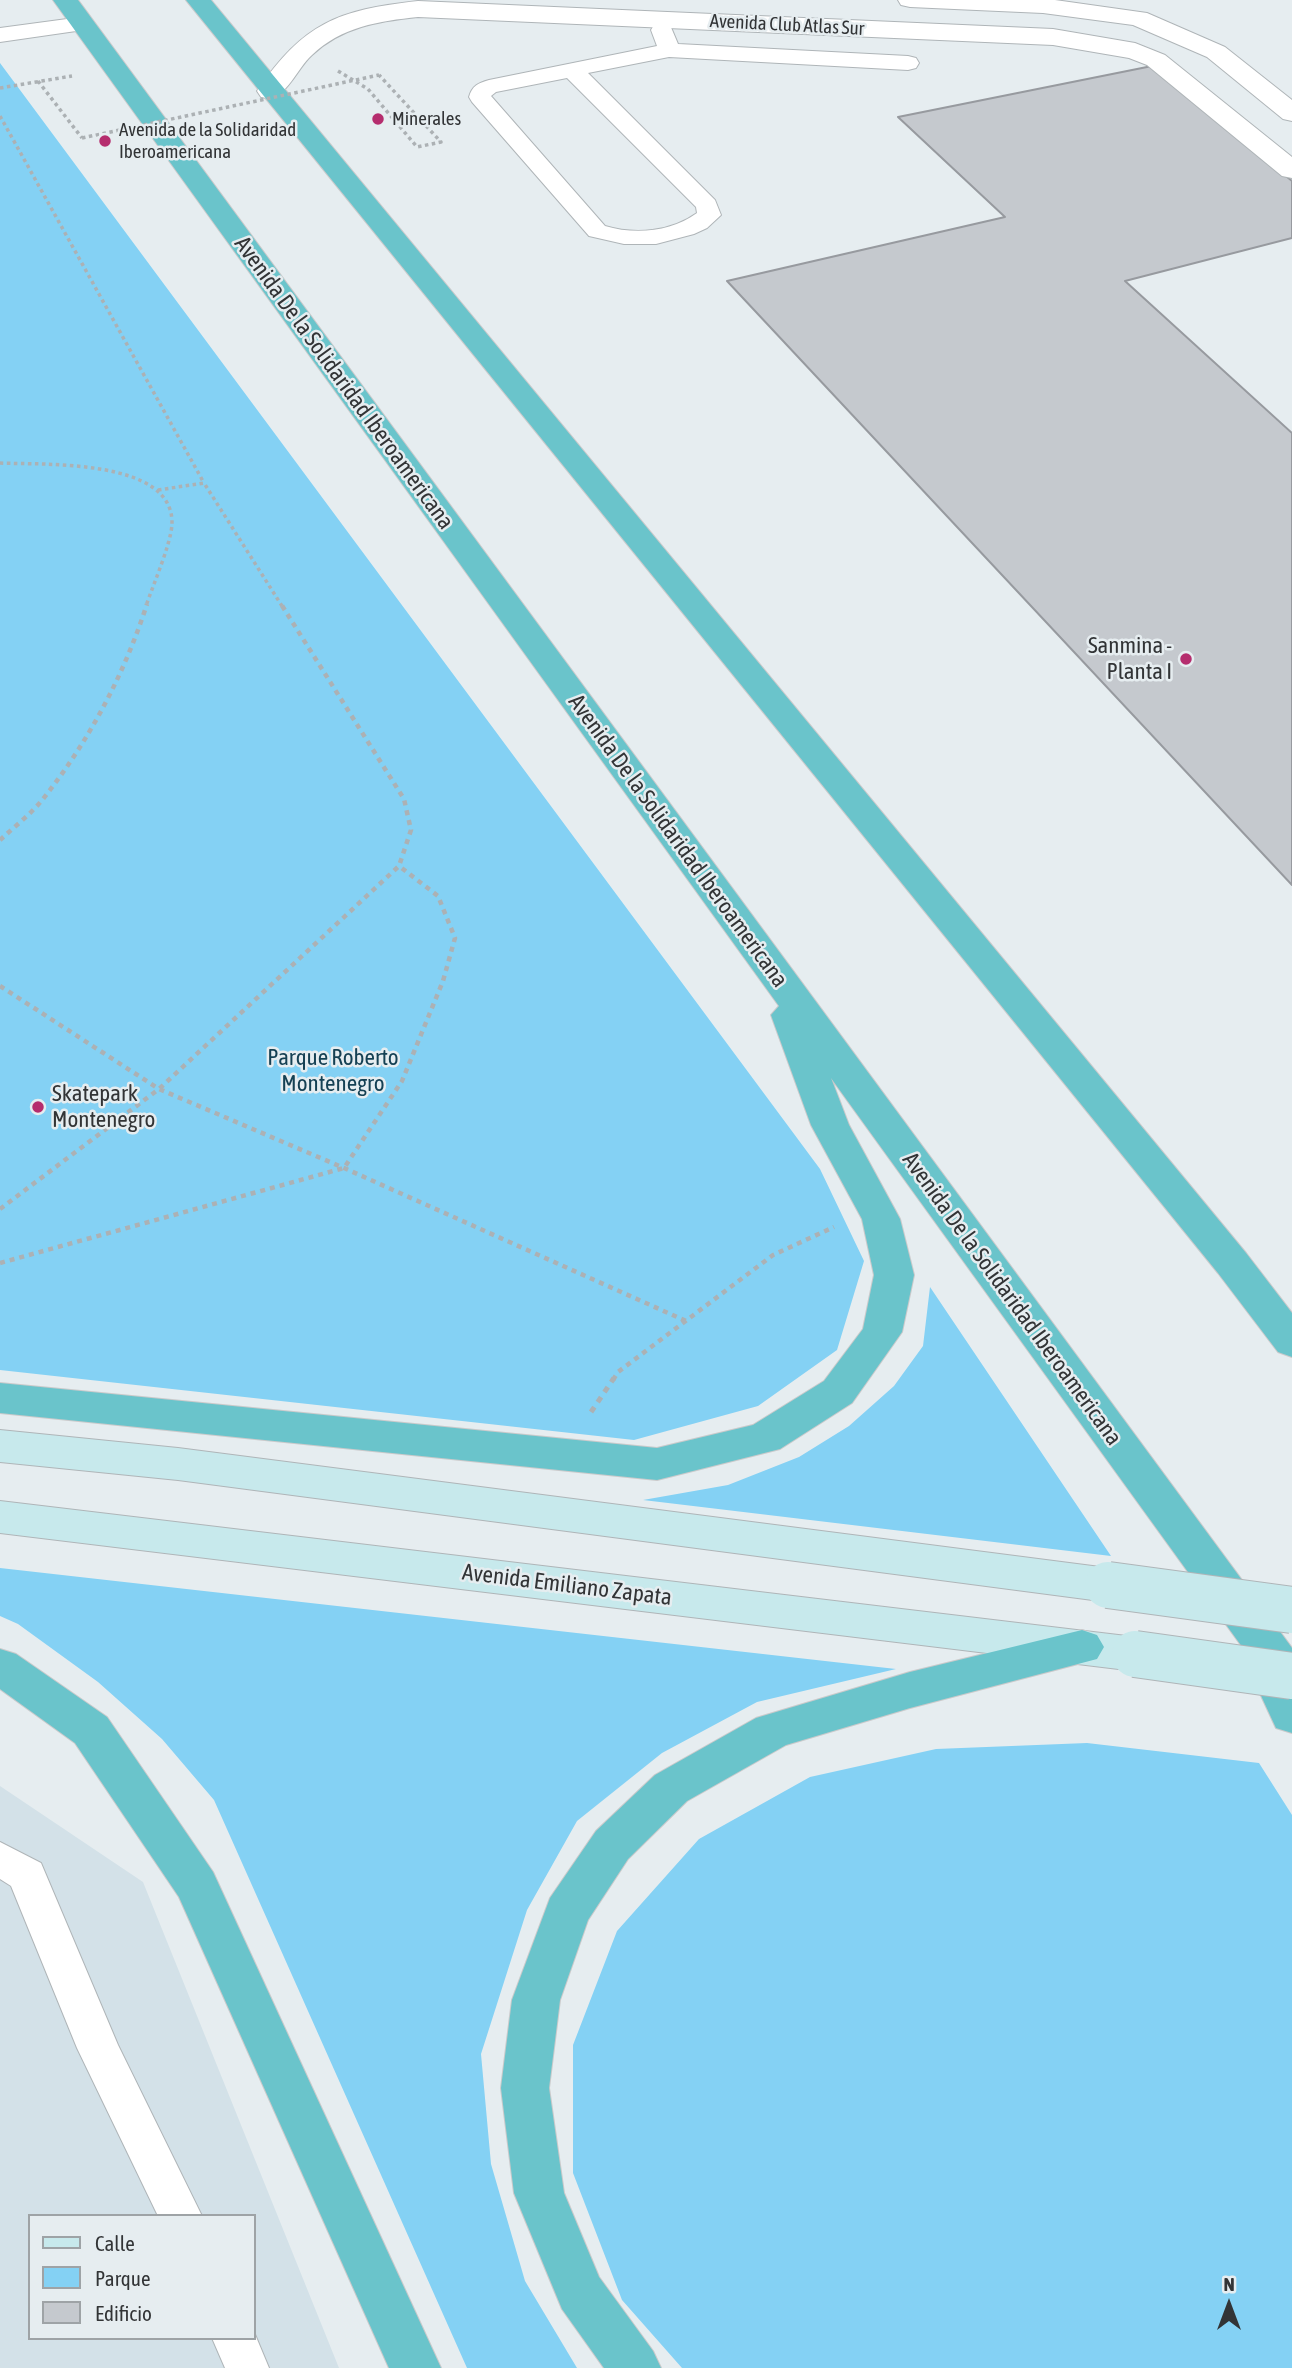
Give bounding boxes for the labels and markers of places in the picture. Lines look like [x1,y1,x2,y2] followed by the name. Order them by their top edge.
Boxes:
[392,108,461,130] place label: Minerales
[370,111,386,127] marker: Minerales
[119,119,296,163] place label: Avenida de la Solidaridad Iberoamericana
[97,133,113,149] marker: Avenida de la Solidaridad Iberoamericana
[1088,632,1172,686] place label: Sanmina - Planta I
[1178,651,1194,667] marker: Sanmina - Planta I
[52,1080,155,1134] place label: Skatepark Montenegro
[30,1099,46,1115] marker: Skatepark Montenegro

